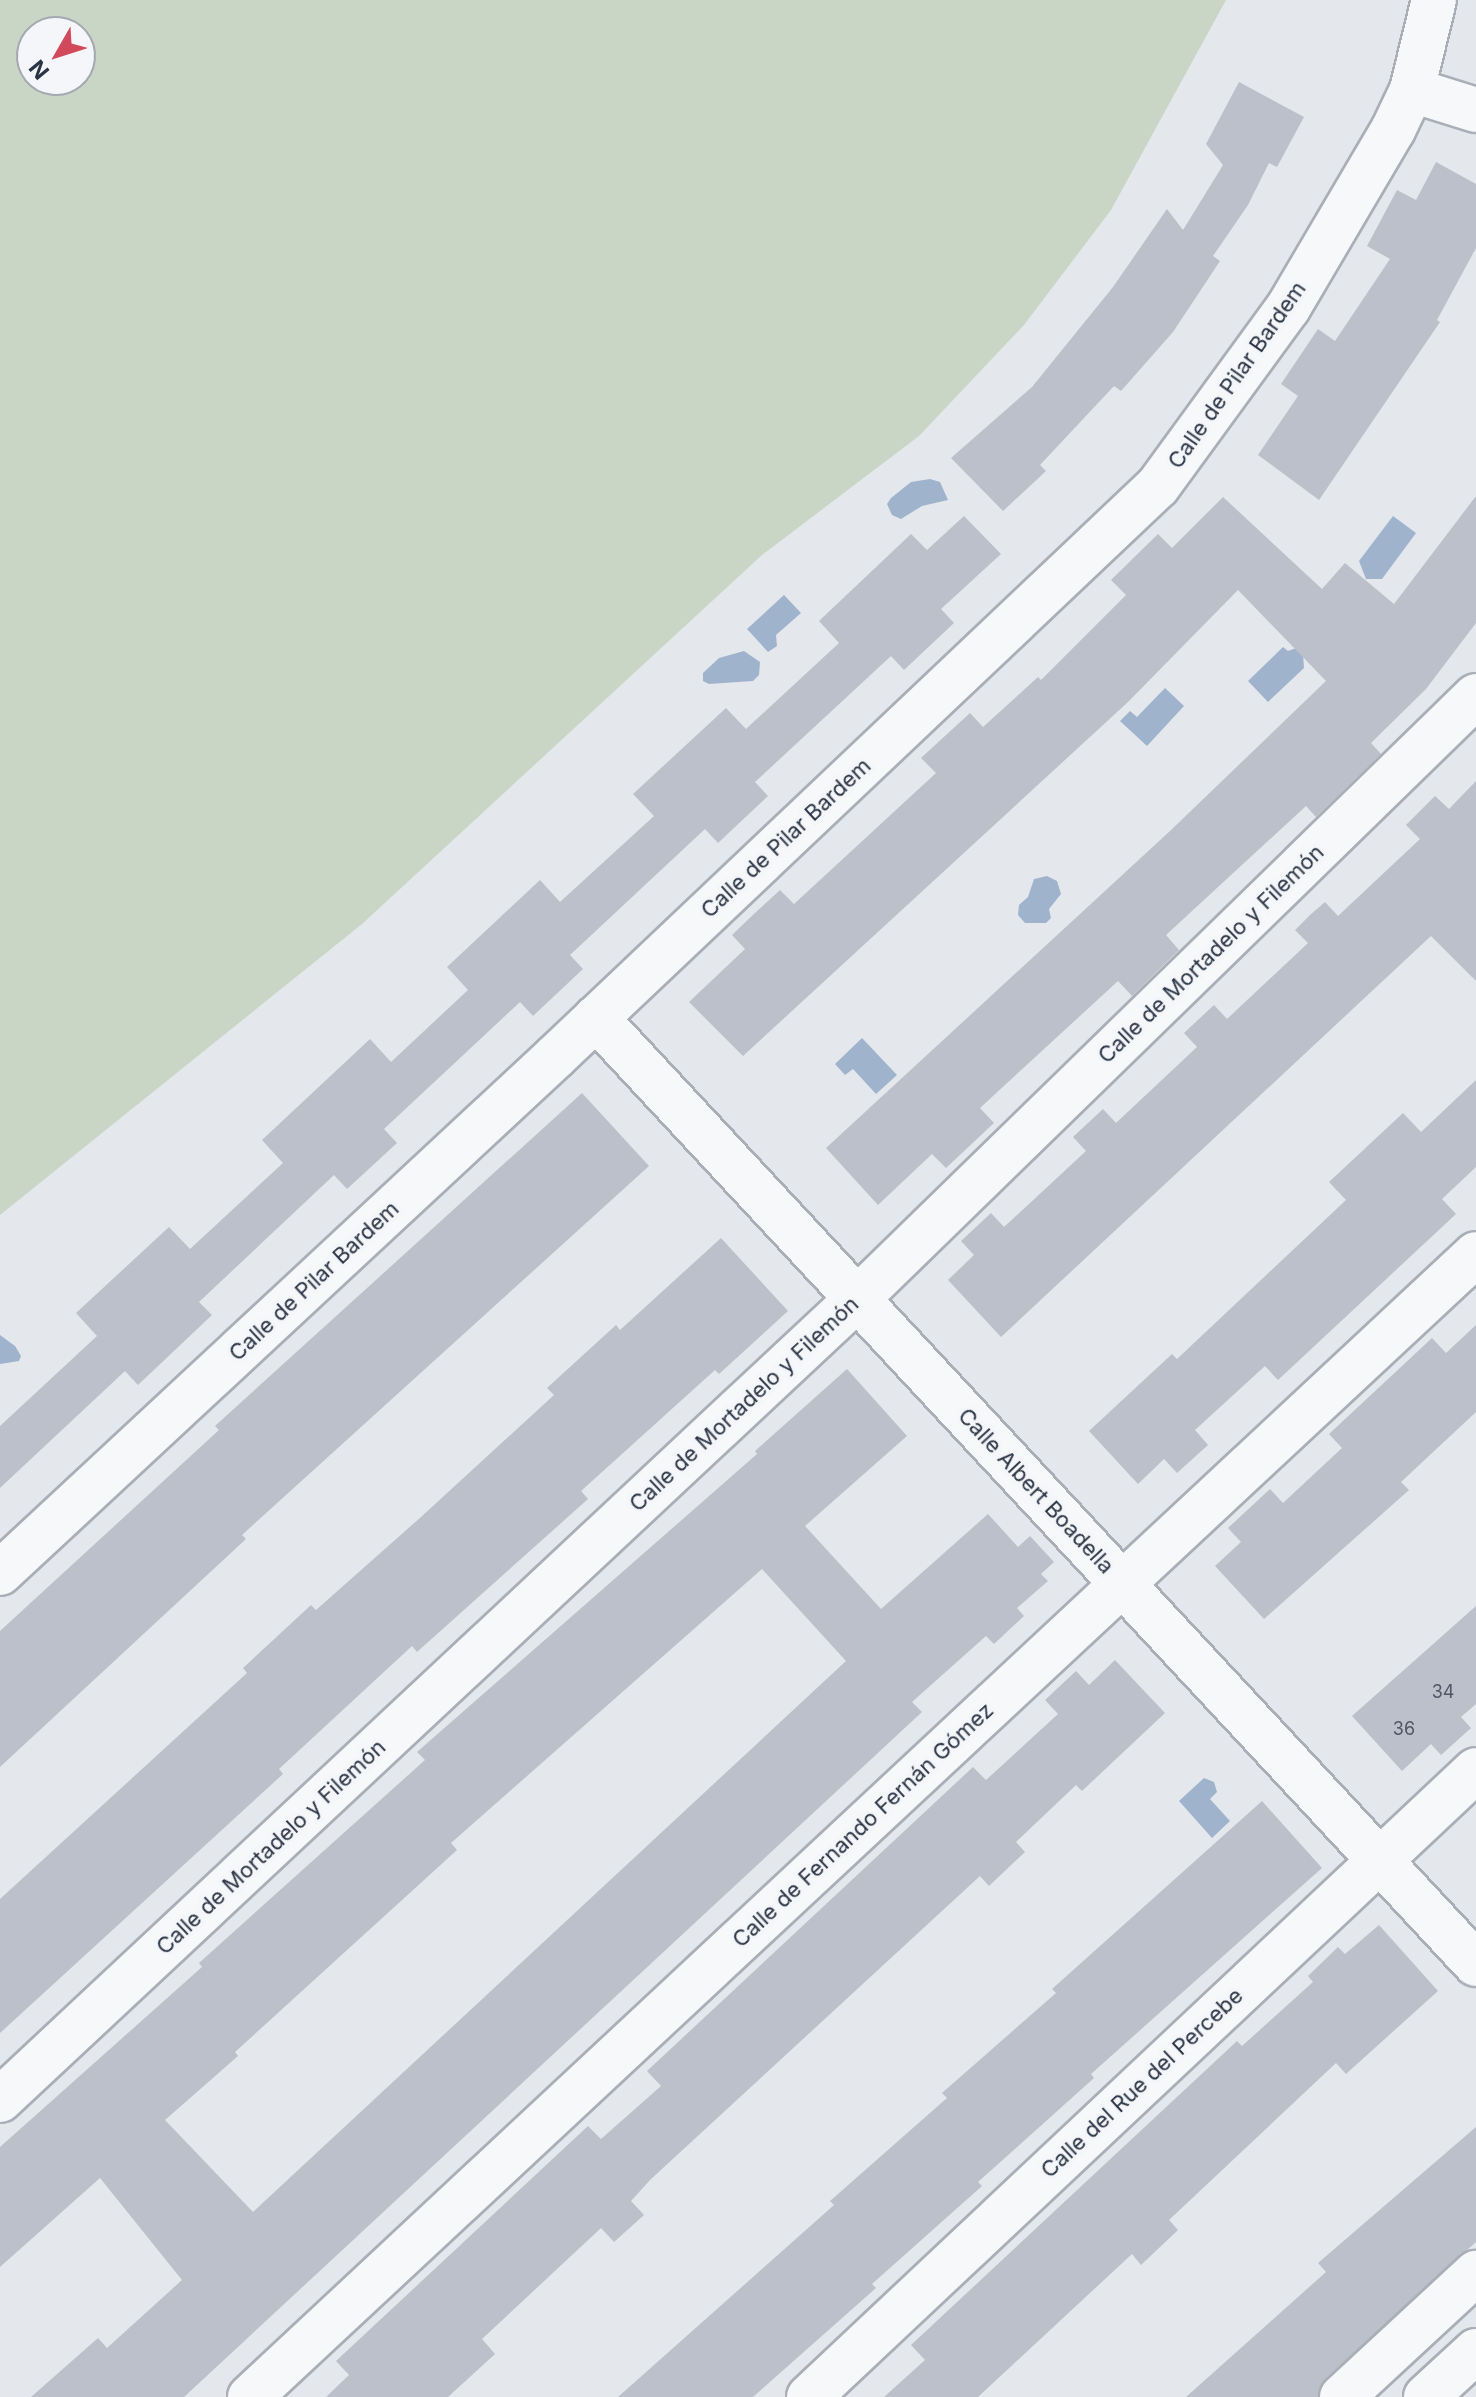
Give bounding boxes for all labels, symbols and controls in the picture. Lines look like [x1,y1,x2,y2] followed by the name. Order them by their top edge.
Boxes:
[16,16,96,96] north arrow
[24,55,54,85] text: N
[1162,276,1312,474] street label: Calle de Pilar Bardem
[696,753,876,923] street label: Calle de Pilar Bardem
[1093,839,1329,1069] street label: Calle de Mortadelo y Filemón
[224,1196,404,1366] street label: Calle de Pilar Bardem
[624,1291,864,1517] street label: Calle de Mortadelo y Filemón
[953,1403,1119,1579] street label: Calle Albert Boadella
[1432,1681,1454,1703] house number: 34
[727,1697,999,1953] street label: Calle de Fernando Fernán Gómez
[1393,1718,1415,1740] house number: 36
[151,1734,391,1960] street label: Calle de Mortadelo y Filemón
[1036,1983,1248,2183] street label: Calle del Rue del Percebe

